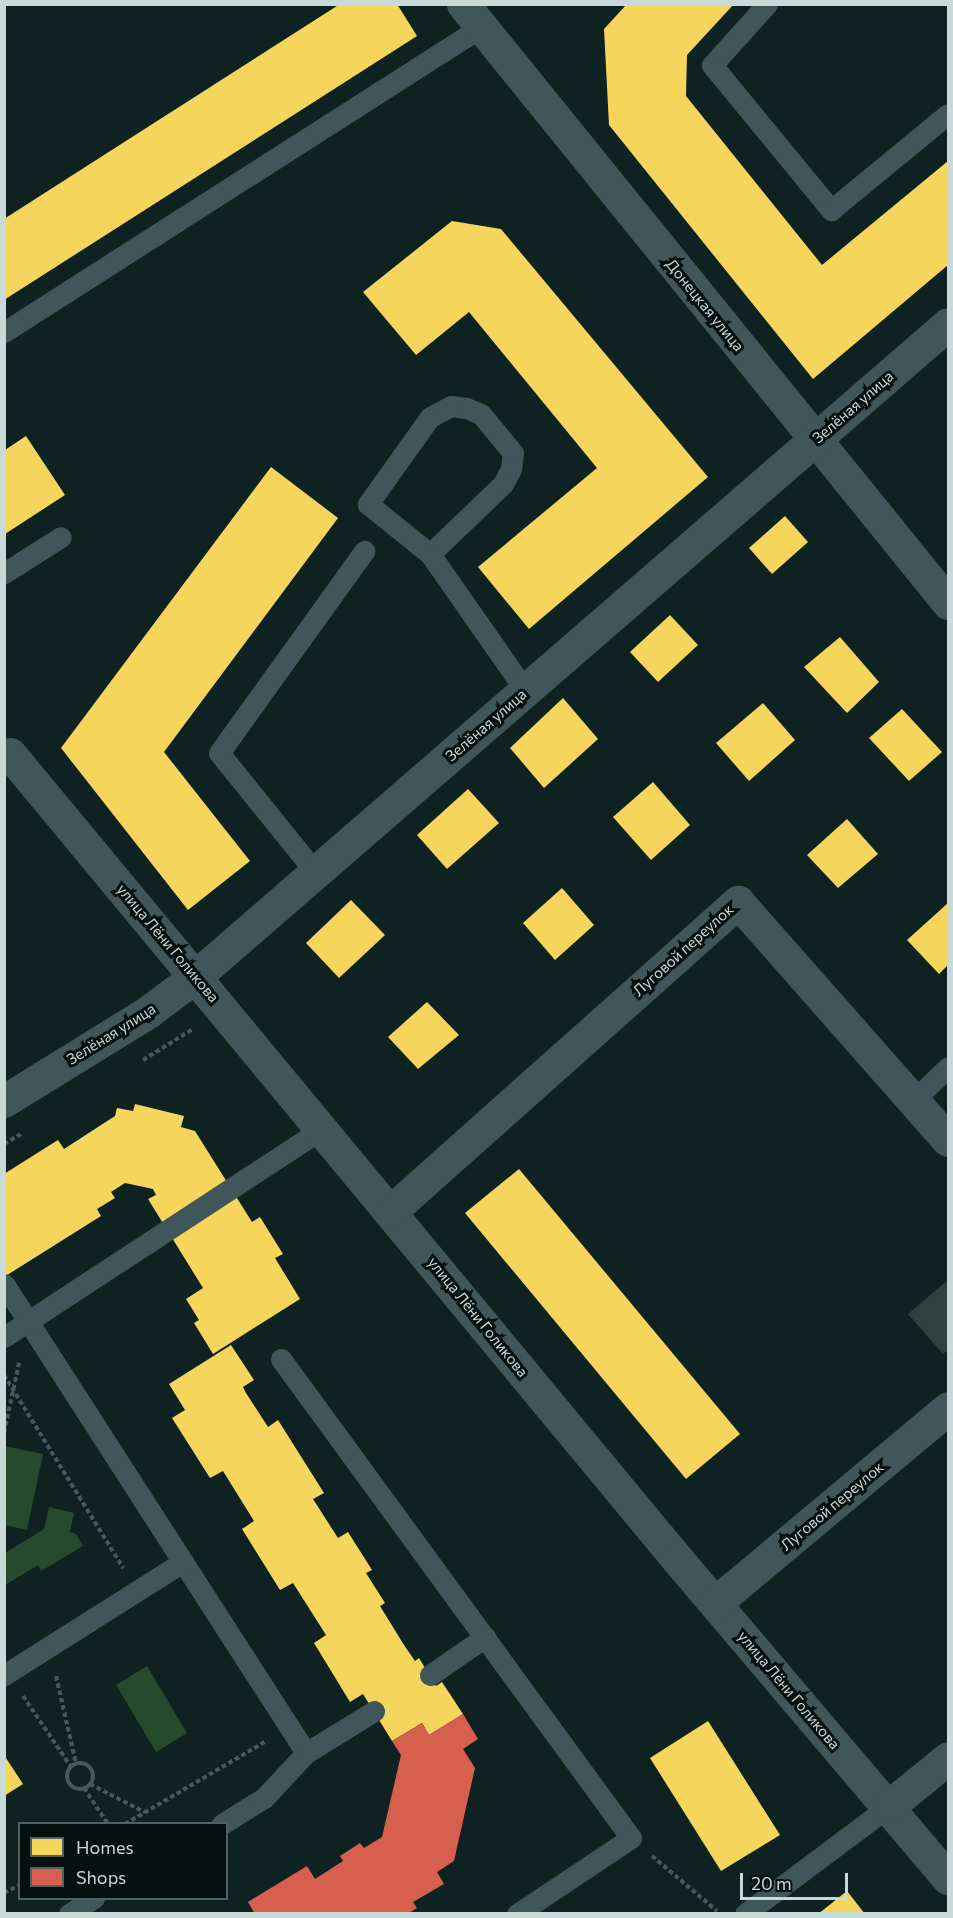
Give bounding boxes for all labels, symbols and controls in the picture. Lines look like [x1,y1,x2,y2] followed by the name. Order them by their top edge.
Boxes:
[662,255,748,355] street label: Донецкая улица
[809,367,897,447] street label: Зелёная улица
[442,685,530,765] street label: Зелёная улица
[113,880,223,1006] street label: улица Лёни Голикова
[629,900,737,1000] street label: Луговой переулок
[63,1000,159,1068] street label: Зелёная улица
[424,1253,532,1381] street label: улица Лёни Голикова
[777,1458,887,1554] street label: Луговой переулок
[734,1627,844,1753] street label: улица Лёни Голикова
[18,1822,228,1900] legend
[76,1836,134,1858] text: Homes
[743,1861,851,1899] scale bar
[76,1866,126,1888] text: Shops
[751,1872,792,1894] text: 20 m

